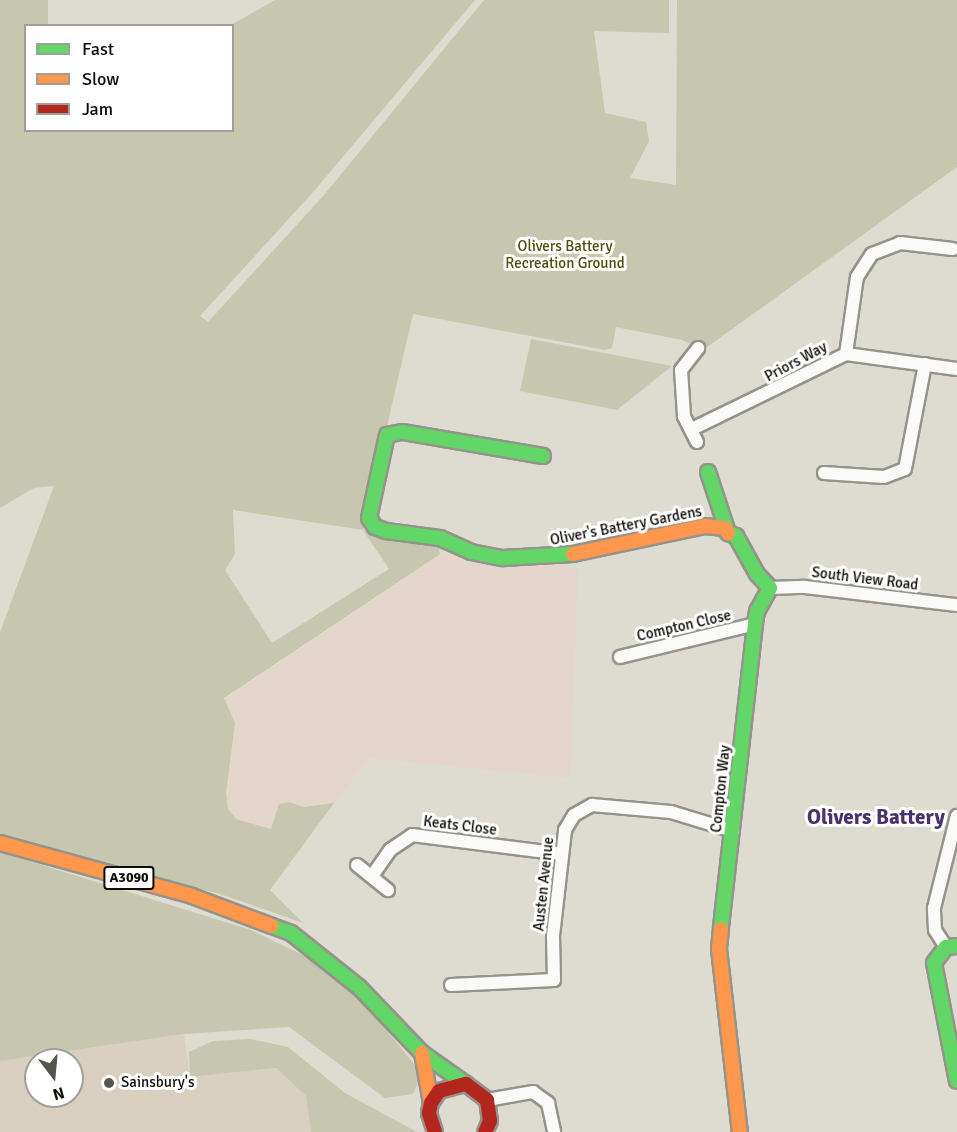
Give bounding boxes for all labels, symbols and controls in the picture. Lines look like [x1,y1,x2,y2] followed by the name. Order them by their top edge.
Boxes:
[24,24,234,132] legend
[82,38,114,60] text: Fast
[82,68,119,90] text: Slow
[82,98,113,120] text: Jam
[505,237,625,272] park label: Olivers Battery Recreation Ground
[762,338,830,386] street label: Priors Way
[549,502,703,550] street label: Oliver's Battery Gardens
[811,564,919,594] street label: South View Road
[635,606,733,646] street label: Compton Close
[707,744,735,834] street label: Compton Way
[807,804,945,830] district label: Olivers Battery
[422,813,498,839] street label: Keats Close
[530,836,558,932] street label: Austen Avenue
[102,867,156,889] road number: A3090
[24,1048,84,1108] north arrow
[121,1074,194,1092] place label: Sainsbury's
[102,1076,116,1090] marker: Sainsbury's
[50,1082,67,1105] text: N

